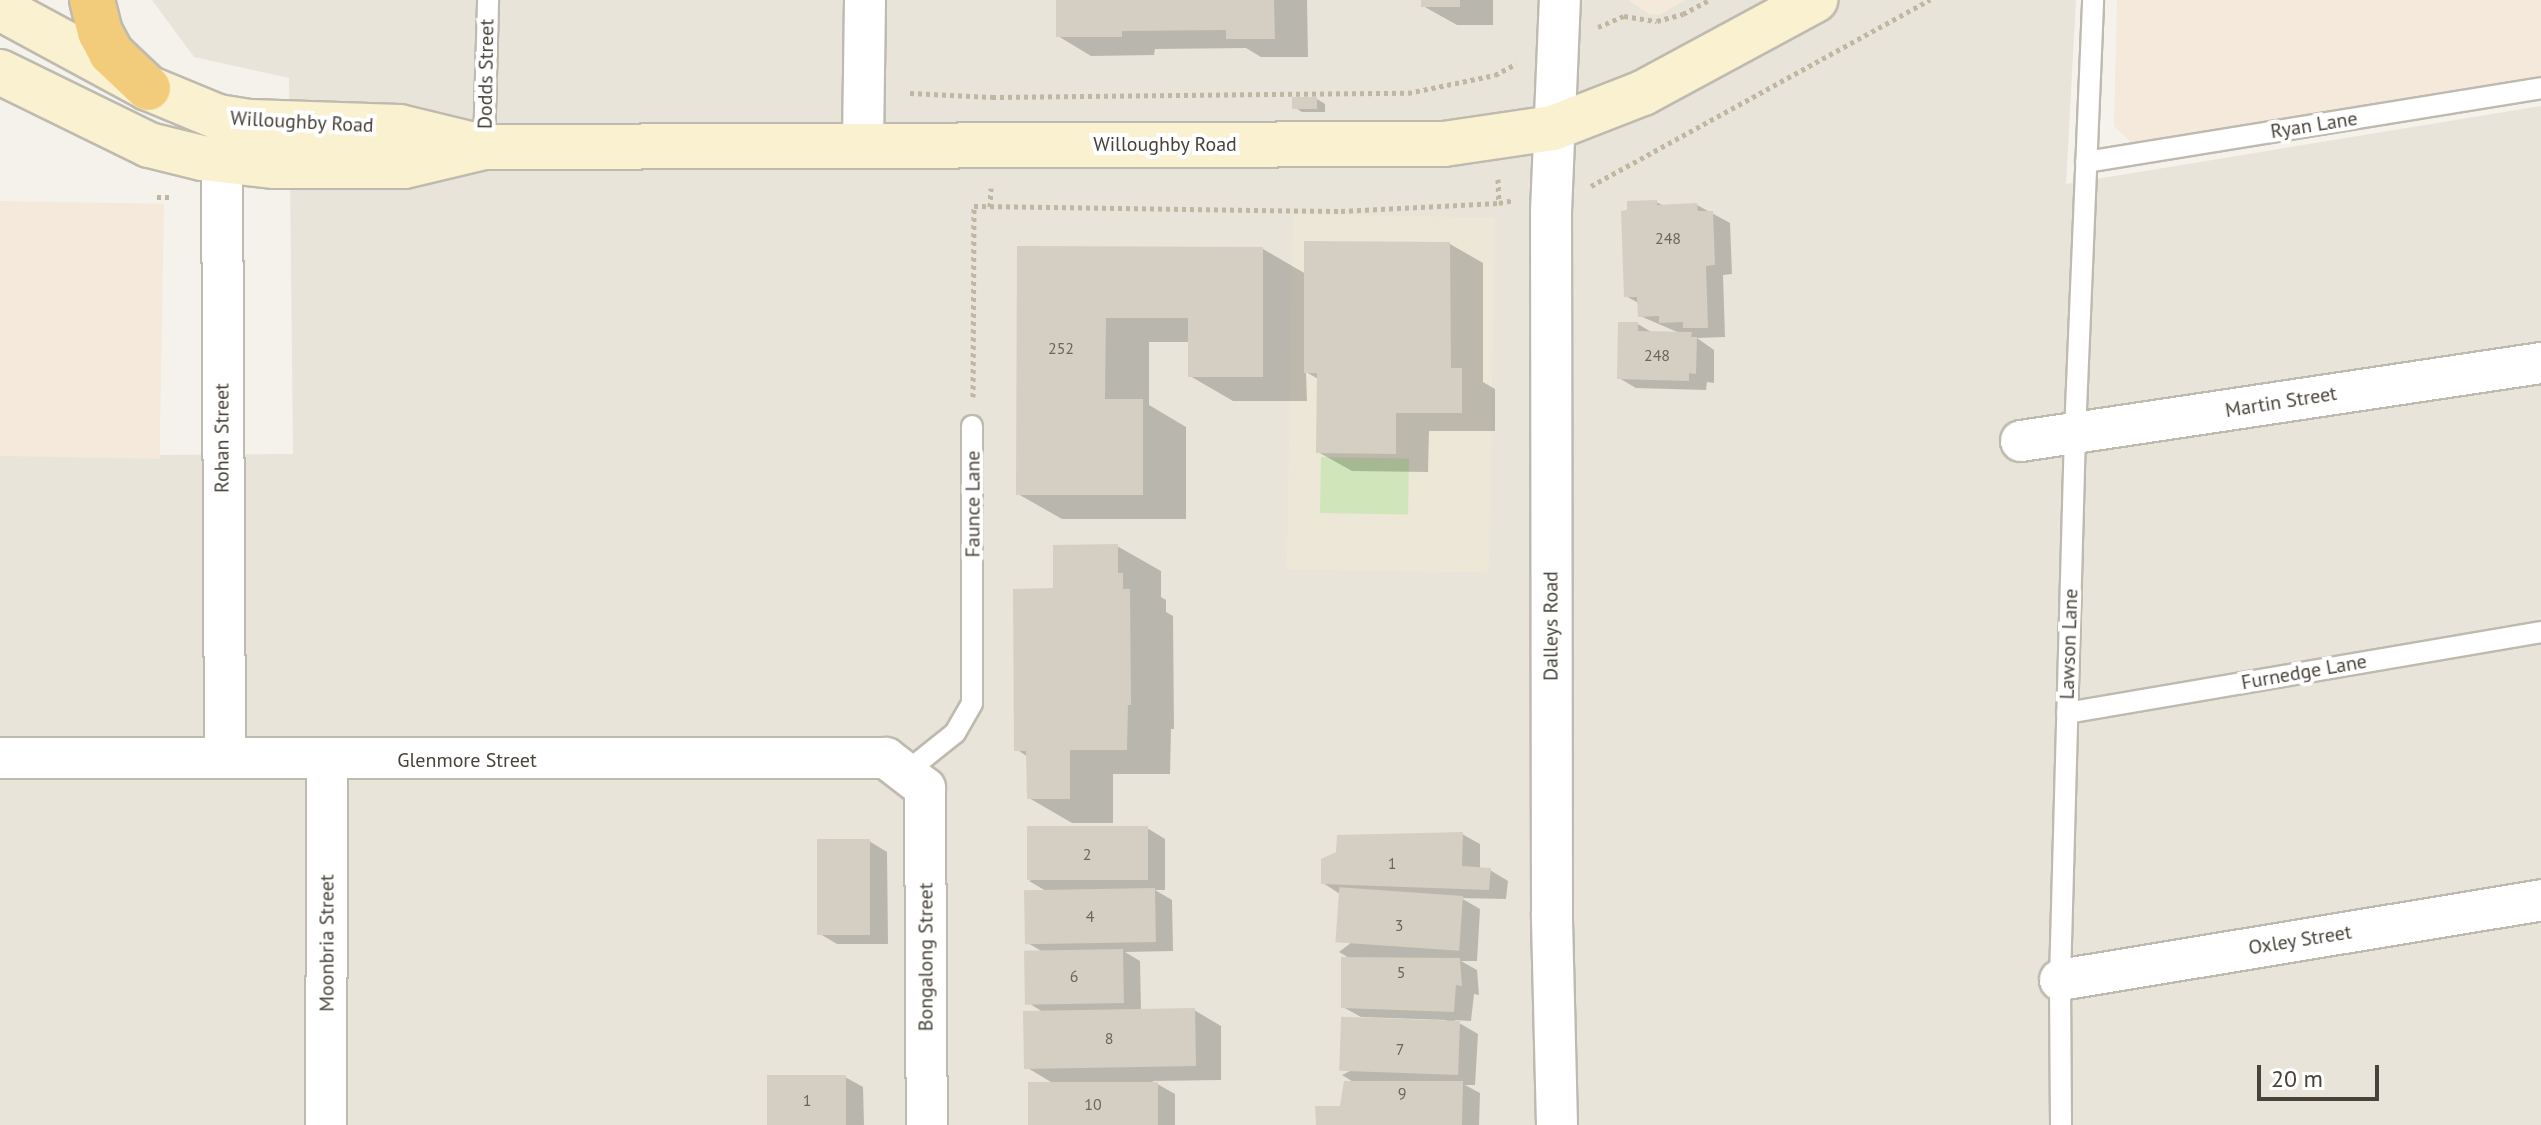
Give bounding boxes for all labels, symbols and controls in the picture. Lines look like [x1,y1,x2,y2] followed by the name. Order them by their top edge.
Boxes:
[473,19,499,129] street label: Dodds Street
[229,106,375,138] street label: Willoughby Road
[2269,106,2359,144] street label: Ryan Lane
[1093,132,1237,156] street label: Willoughby Road
[1655,228,1681,248] house number: 248
[1048,338,1074,358] house number: 252
[1644,345,1670,365] house number: 248
[2223,381,2339,423] street label: Martin Street
[210,383,234,493] street label: Rohan Street
[961,451,985,557] street label: Faunce Lane
[1539,571,1563,681] street label: Dalleys Road
[2055,588,2083,700] street label: Lawson Lane
[2239,649,2369,695] street label: Furnedge Lane
[397,748,537,772] street label: Glenmore Street
[1083,844,1091,864] house number: 2
[1388,853,1396,873] house number: 1
[315,874,339,1012] street label: Moonbria Street
[914,883,938,1031] street label: Bongalong Street
[1086,906,1094,926] house number: 4
[1395,915,1403,935] house number: 3
[2246,920,2354,960] street label: Oxley Street
[1397,962,1405,982] house number: 5
[1070,966,1078,986] house number: 6
[1105,1028,1113,1048] house number: 8
[1396,1039,1404,1059] house number: 7
[2261,1049,2383,1099] scale bar
[2271,1063,2323,1094] text: 20 m
[1398,1083,1406,1103] house number: 9
[803,1090,811,1110] house number: 1
[1084,1094,1102,1114] house number: 10

